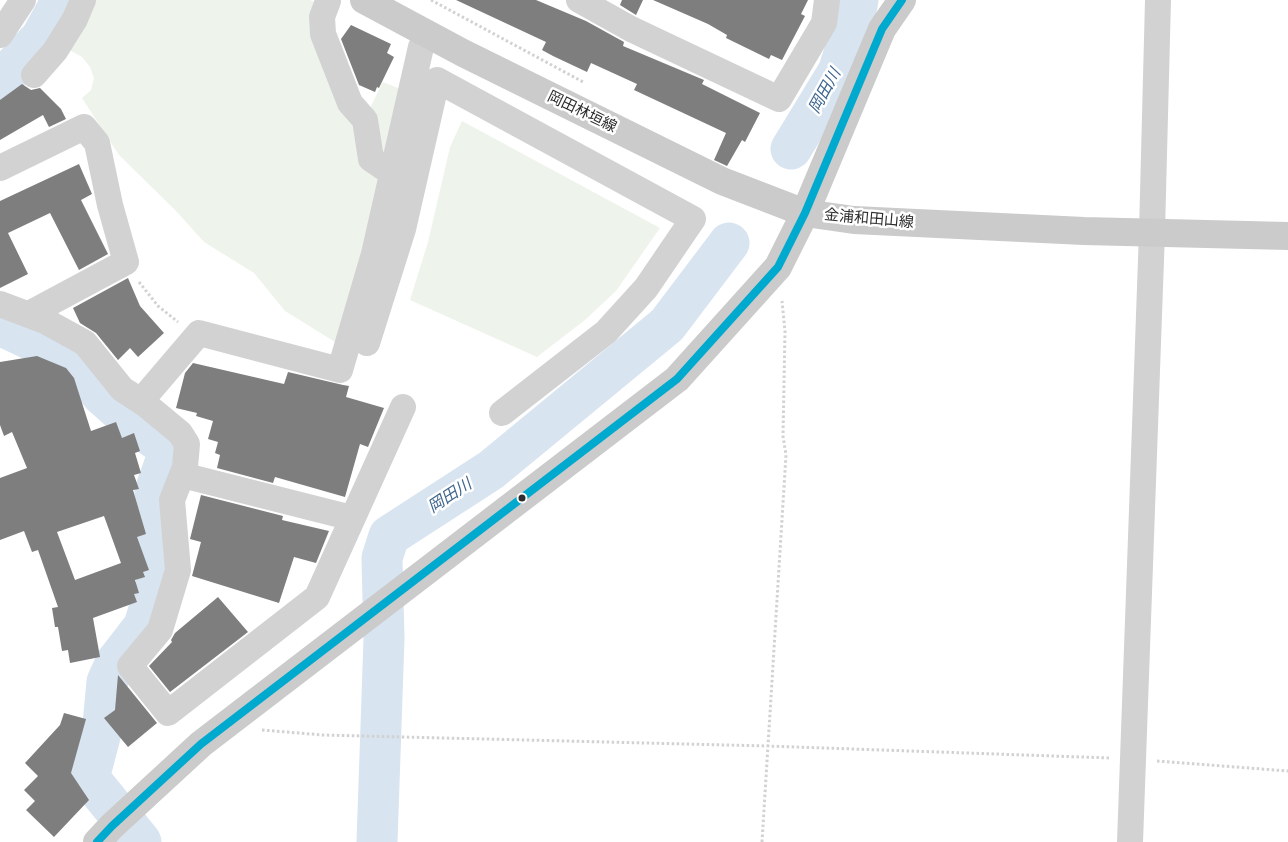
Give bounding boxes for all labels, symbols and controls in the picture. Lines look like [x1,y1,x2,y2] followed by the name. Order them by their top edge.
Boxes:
[805,65,845,117] water label: 岡田川
[544,87,620,137] street label: 岡田林垣線
[823,206,915,232] street label: 金浦和田山線
[425,475,475,517] water label: 岡田川
[517,493,527,503] unlabelled marker

